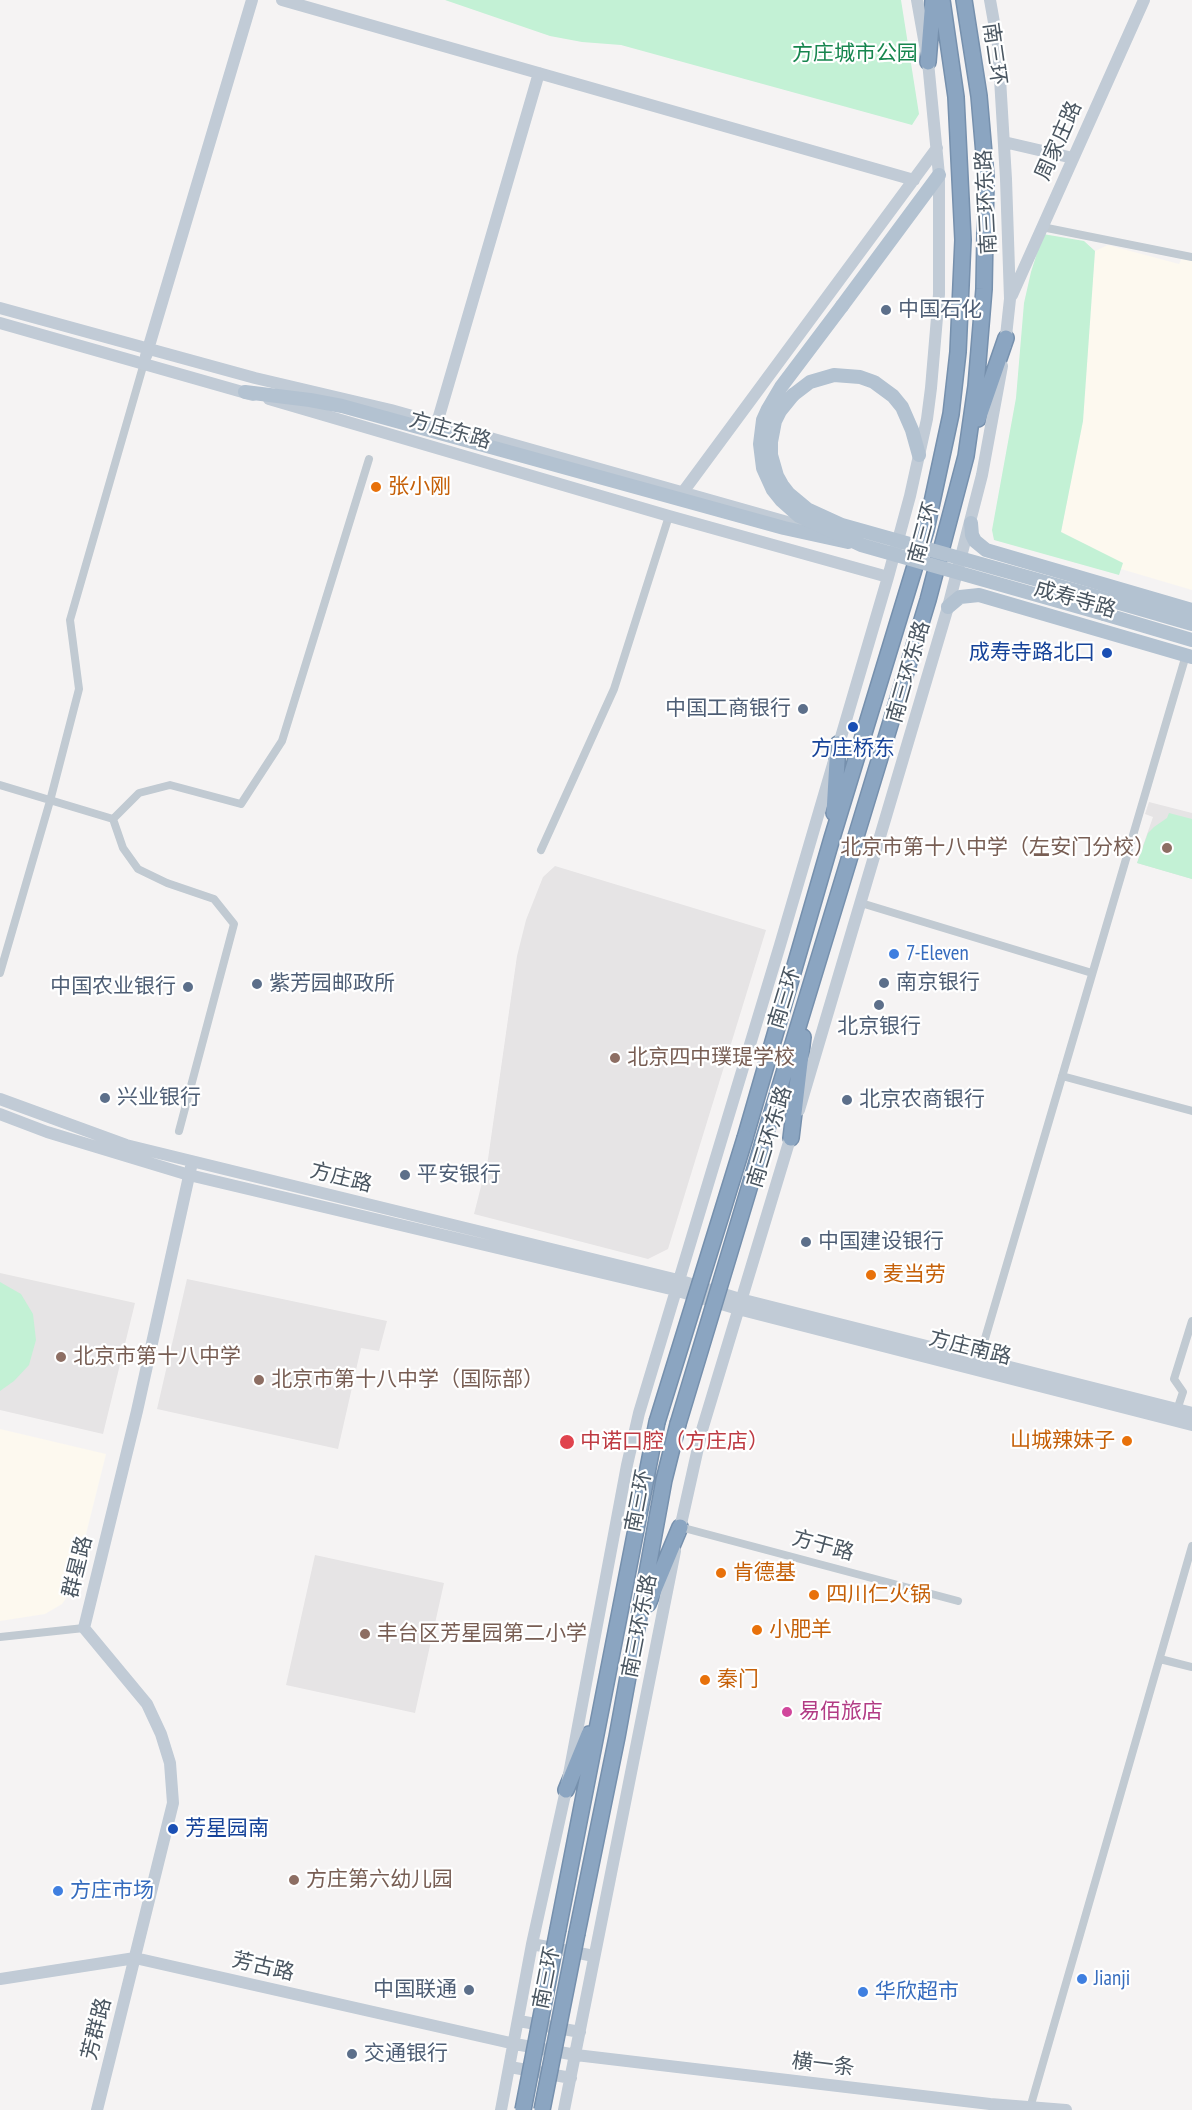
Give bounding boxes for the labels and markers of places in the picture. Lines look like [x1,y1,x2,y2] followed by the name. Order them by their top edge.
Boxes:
[898,297,982,323] place label: 中国石化
[879,303,893,317] marker: 中国石化
[388,474,451,500] place label: 张小刚
[369,480,383,494] marker: 张小刚
[969,640,1095,666] place label: 成寿寺路北口
[1100,646,1114,660] marker: 成寿寺路北口
[665,696,791,722] place label: 中国工商银行
[796,702,810,716] marker: 中国工商银行
[846,720,860,734] marker: 方庄桥东
[811,736,895,762] place label: 方庄桥东
[840,835,1155,861] place label: 北京市第十八中学（左安门分校）
[1160,841,1174,855] marker: 北京市第十八中学（左安门分校）
[906,941,969,967] place label: 7-Eleven
[887,947,901,961] marker: 7-Eleven
[896,970,980,996] place label: 南京银行
[269,971,395,997] place label: 紫芳园邮政所
[50,974,176,1000] place label: 中国农业银行
[877,976,891,990] marker: 南京银行
[250,977,264,991] marker: 紫芳园邮政所
[181,980,195,994] marker: 中国农业银行
[872,998,886,1012] marker: 北京银行
[837,1014,921,1040] place label: 北京银行
[627,1045,795,1071] place label: 北京四中璞瑅学校
[608,1051,622,1065] marker: 北京四中璞瑅学校
[117,1085,201,1111] place label: 兴业银行
[859,1087,985,1113] place label: 北京农商银行
[98,1091,112,1105] marker: 兴业银行
[840,1093,854,1107] marker: 北京农商银行
[417,1162,501,1188] place label: 平安银行
[398,1168,412,1182] marker: 平安银行
[818,1229,944,1255] place label: 中国建设银行
[799,1235,813,1249] marker: 中国建设银行
[883,1262,946,1288] place label: 麦当劳
[864,1268,878,1282] marker: 麦当劳
[73,1344,241,1370] place label: 北京市第十八中学
[54,1350,68,1364] marker: 北京市第十八中学
[271,1367,544,1393] place label: 北京市第十八中学（国际部）
[252,1373,266,1387] marker: 北京市第十八中学（国际部）
[1010,1428,1115,1454] place label: 山城辣妹子
[580,1429,769,1455] place label: 中诺口腔（方庄店）
[558,1433,576,1451] marker: 中诺口腔（方庄店）
[1120,1434,1134,1448] marker: 山城辣妹子
[733,1560,796,1586] place label: 肯德基
[714,1566,728,1580] marker: 肯德基
[826,1582,931,1608] place label: 四川仁火锅
[807,1588,821,1602] marker: 四川仁火锅
[769,1617,832,1643] place label: 小肥羊
[377,1621,587,1647] place label: 丰台区芳星园第二小学
[750,1623,764,1637] marker: 小肥羊
[358,1627,372,1641] marker: 丰台区芳星园第二小学
[717,1667,759,1693] place label: 秦门
[698,1673,712,1687] marker: 秦门
[799,1699,883,1725] place label: 易佰旅店
[780,1705,794,1719] marker: 易佰旅店
[185,1816,269,1842] place label: 芳星园南
[166,1822,180,1836] marker: 芳星园南
[306,1867,453,1893] place label: 方庄第六幼儿园
[287,1873,301,1887] marker: 方庄第六幼儿园
[70,1878,154,1904] place label: 方庄市场
[51,1884,65,1898] marker: 方庄市场
[1094,1966,1130,1992] place label: Jianji
[1075,1972,1089,1986] marker: Jianji
[373,1977,457,2003] place label: 中国联通
[875,1979,959,2005] place label: 华欣超市
[462,1983,476,1997] marker: 中国联通
[856,1985,870,1999] marker: 华欣超市
[364,2041,448,2067] place label: 交通银行
[345,2047,359,2061] marker: 交通银行

